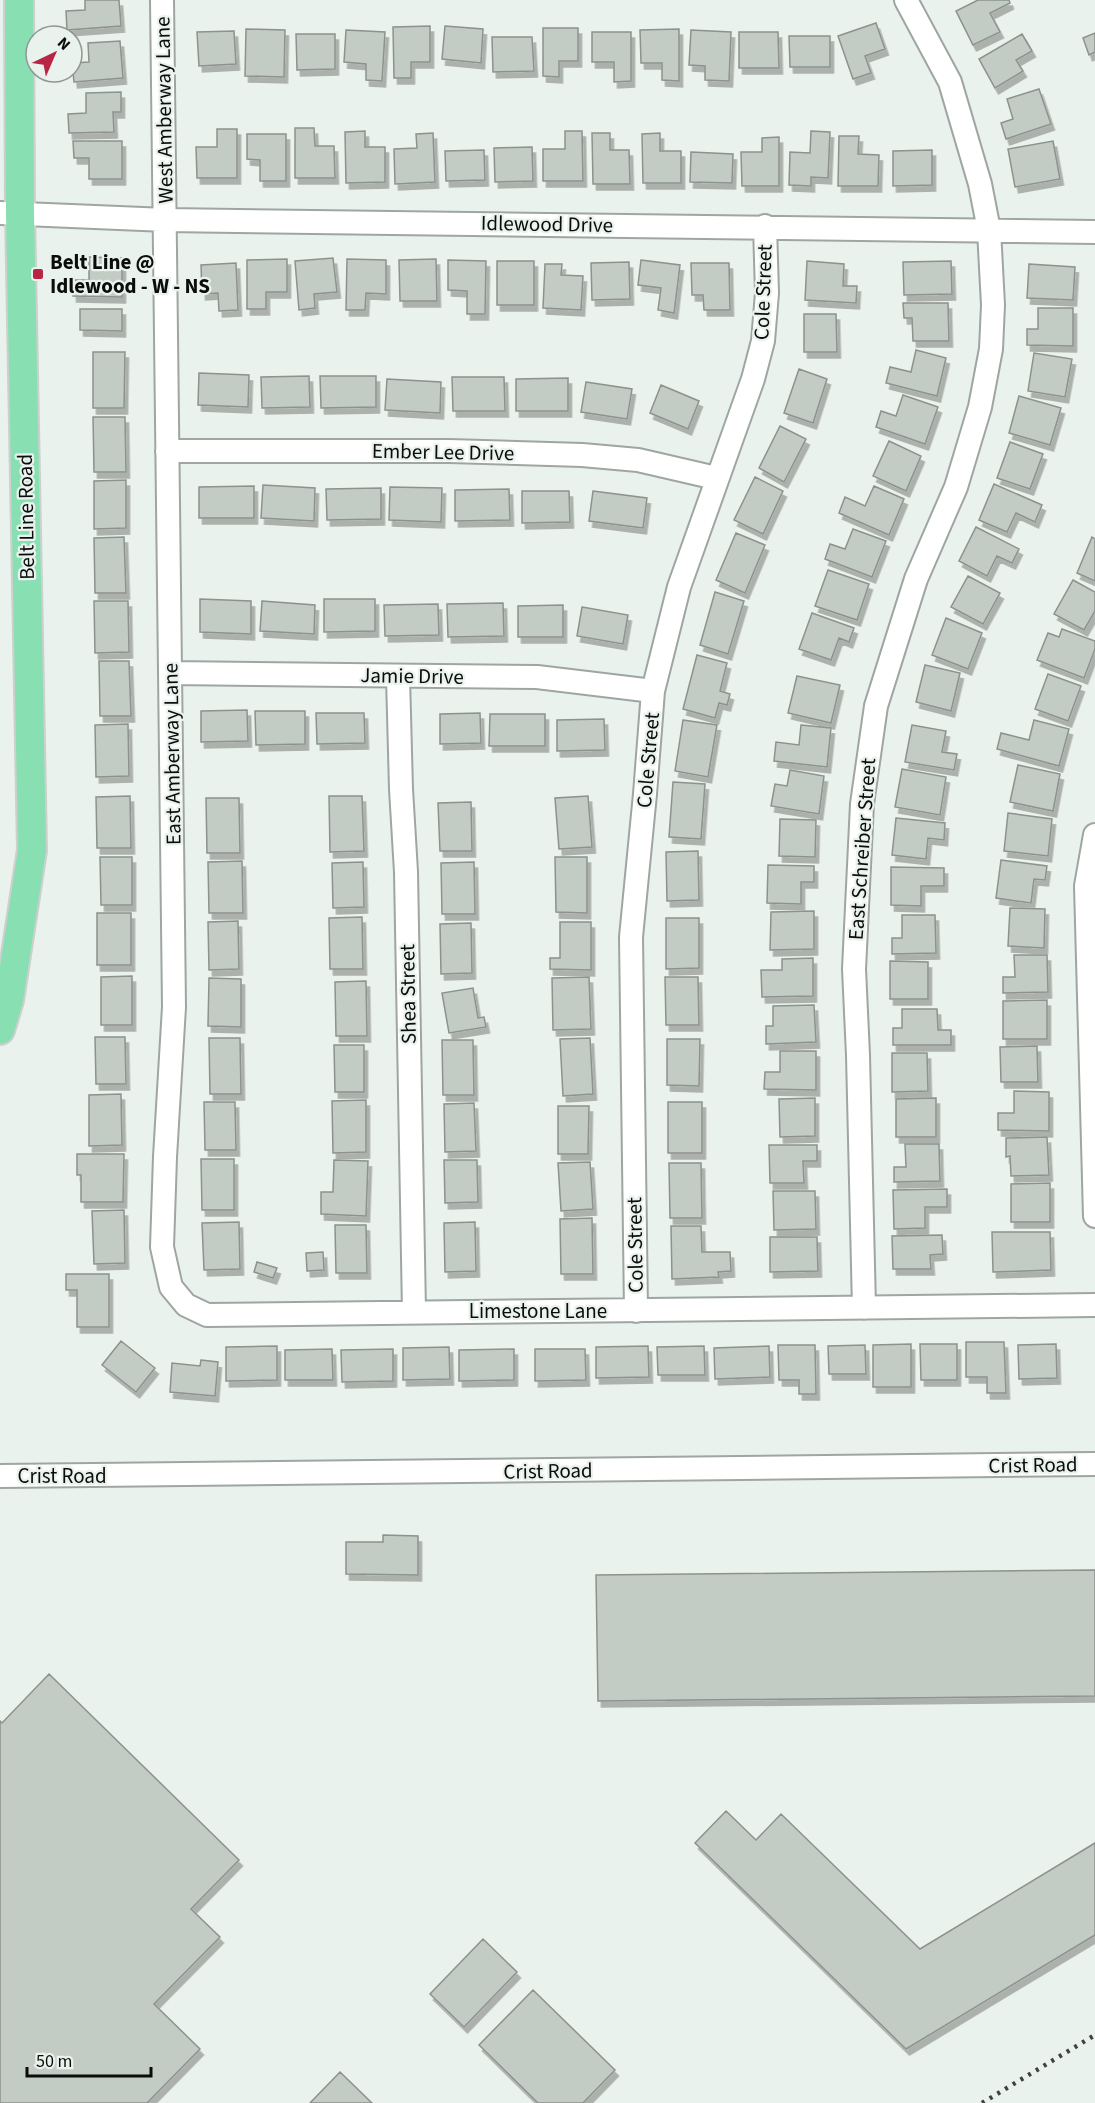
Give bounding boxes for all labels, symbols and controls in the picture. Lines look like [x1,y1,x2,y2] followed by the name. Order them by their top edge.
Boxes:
[147,16,181,204] street label: West Amberway Lane
[24,24,84,84] north arrow
[52,32,75,56] text: N
[481,208,613,240] street label: Idlewood Drive
[746,244,780,340] street label: Cole Street
[50,247,210,301] place label: Belt Line @ Idlewood - W - NS
[31,267,45,281] marker: Belt Line @ Idlewood - W - NS
[371,436,515,468] street label: Ember Lee Drive
[10,454,42,580] street label: Belt Line Road
[360,660,464,692] street label: Jamie Drive
[155,663,189,845] street label: East Amberway Lane
[629,711,667,809] street label: Cole Street
[841,757,883,941] street label: East Schreiber Street
[392,944,424,1044] street label: Shea Street
[619,1197,651,1293] street label: Cole Street
[469,1296,607,1326] street label: Limestone Lane
[988,1449,1078,1481] street label: Crist Road
[503,1455,593,1487] street label: Crist Road
[17,1461,107,1491] street label: Crist Road
[27,2040,152,2078] scale bar
[36,2049,72,2074] text: 50 m

